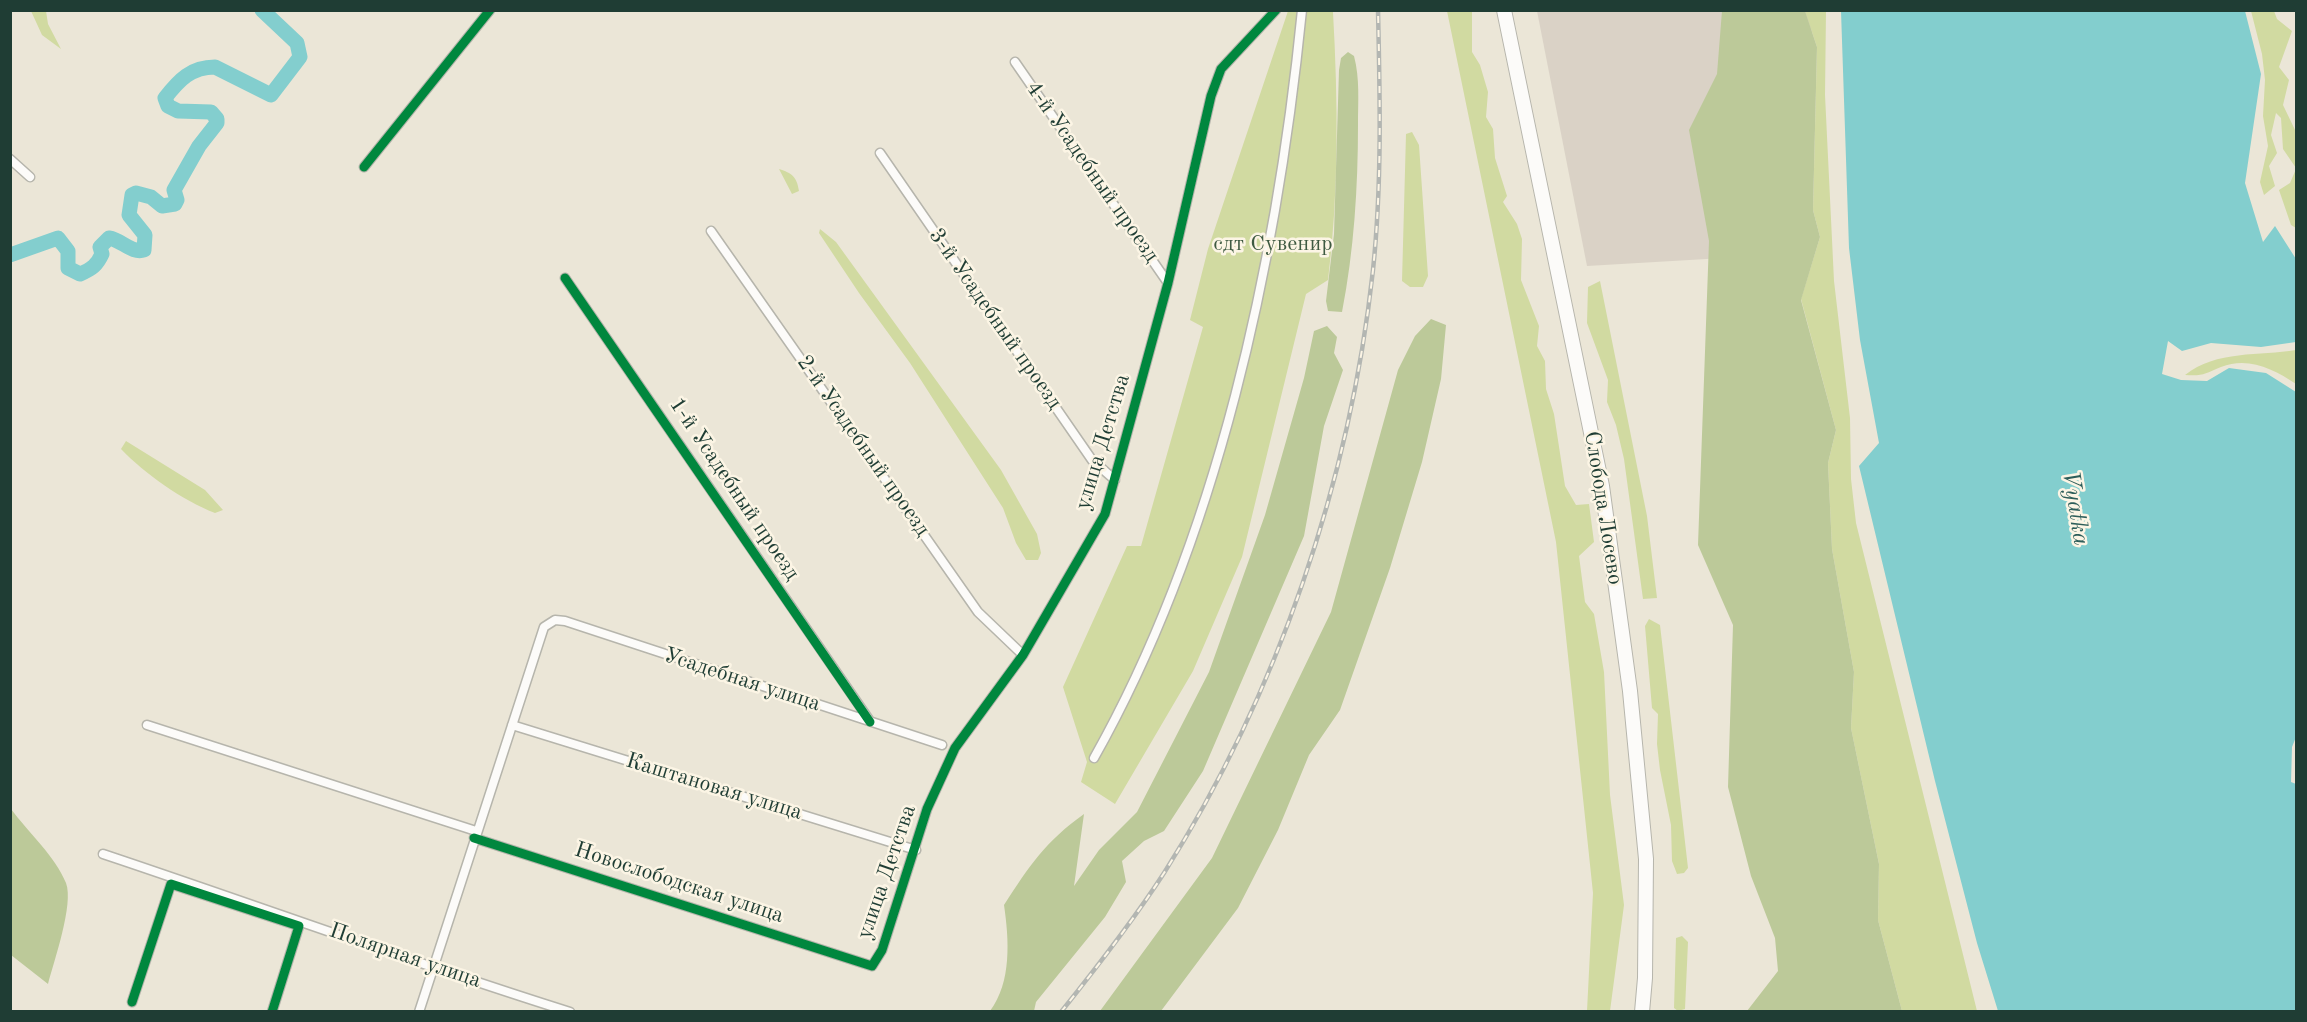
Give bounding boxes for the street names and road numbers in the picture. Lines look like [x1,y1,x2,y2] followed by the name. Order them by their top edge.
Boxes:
[1020,76,1164,268] street label: 4-й Усадебный проезд
[923,223,1067,415] street label: 3-й Усадебный проезд
[791,350,935,542] street label: 2-й Усадебный проезд
[1070,371,1136,513] street label: улица Детства
[663,393,805,585] street label: 1-й Усадебный проезд
[1578,429,1628,587] street label: Слобода Лосево
[660,642,824,718] street label: Усадебная улица
[623,748,805,826] street label: Каштановая улица
[852,801,922,943] street label: улица Детства
[571,837,787,929] street label: Новослободская улица
[326,918,484,994] street label: Полярная улица

